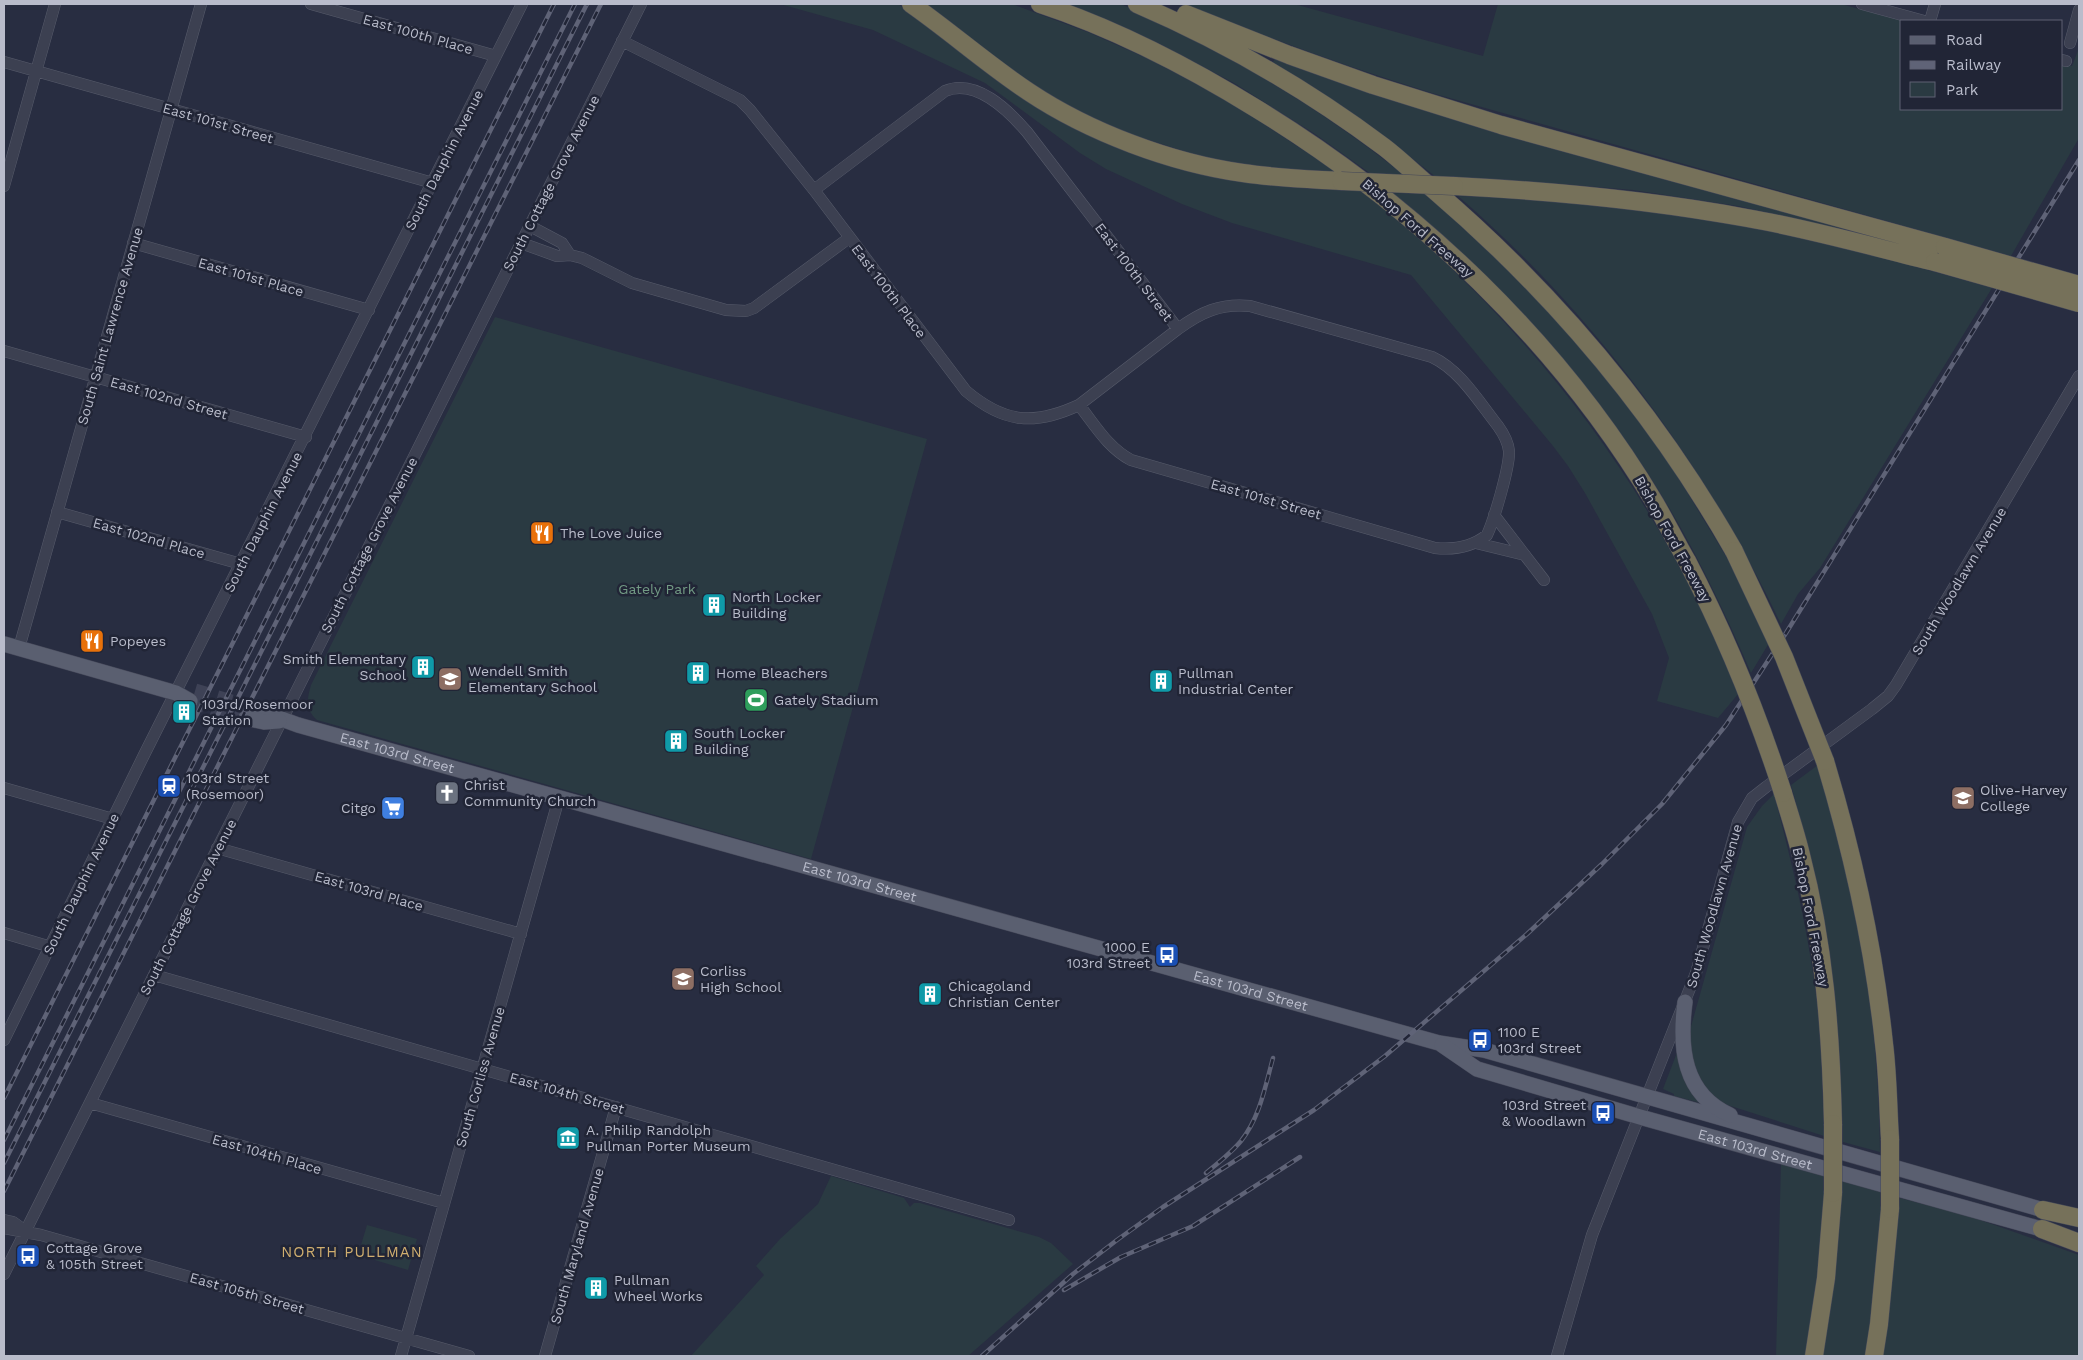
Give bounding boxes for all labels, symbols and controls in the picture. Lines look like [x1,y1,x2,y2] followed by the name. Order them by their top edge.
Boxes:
[361,11,475,57] street label: East 100th Place
[1900,20,2063,110] legend
[1946,31,1983,49] text: Road
[1946,56,2001,74] text: Railway
[1946,81,1979,99] text: Park
[402,87,486,233] street label: South Dauphin Avenue
[500,92,602,274] street label: South Cottage Grove Avenue
[161,100,275,146] street label: East 101st Street
[1359,175,1477,281] street label: Bishop Ford Freeway
[1092,220,1176,324] street label: East 100th Street
[74,225,146,427] street label: South Saint Lawrence Avenue
[848,241,930,341] street label: East 100th Place
[196,254,306,300] street label: East 101st Place
[108,374,230,422] street label: East 102nd Street
[221,449,305,595] street label: South Dauphin Avenue
[318,454,420,636] street label: South Cottage Grove Avenue
[1632,473,1715,606] street label: Bishop Ford Freeway
[1209,476,1323,522] street label: East 101st Street
[1908,504,2010,658] street label: South Woodlawn Avenue
[91,514,207,562] street label: East 102nd Place
[529,520,555,546] restaurant icon: The Love Juice
[560,525,662,541] place label: The Love Juice
[618,581,696,597] park label: Gately Park
[732,589,821,621] place label: North Locker Building
[701,592,727,618] building icon: North Locker Building
[79,628,105,654] restaurant icon: Popeyes
[110,633,166,649] place label: Popeyes
[283,651,407,683] place label: Smith Elementary School
[410,654,436,680] building icon: Smith Elementary School
[685,660,711,686] building icon: Home Bleachers
[468,663,598,695] place label: Wendell Smith Elementary School
[716,665,828,681] place label: Home Bleachers
[1178,665,1294,697] place label: Pullman Industrial Center
[437,666,463,692] school or university icon: Wendell Smith Elementary School
[1148,668,1174,694] building icon: Pullman Industrial Center
[743,687,769,713] sports icon: Gately Stadium
[774,692,879,708] place label: Gately Stadium
[202,696,314,728] place label: 103rd/Rosemoor Station
[171,699,197,725] building icon: 103rd/Rosemoor Station
[694,725,785,757] place label: South Locker Building
[663,728,689,754] building icon: South Locker Building
[338,729,456,776] street label: East 103rd Street
[186,770,269,802] place label: 103rd Street (Rosemoor)
[156,773,182,799] station icon: 103rd Street (Rosemoor)
[464,777,596,809] place label: Christ Community Church
[434,780,460,806] church icon: Christ Community Church
[1980,782,2068,814] place label: Olive-Harvey College
[1950,785,1976,811] school or university icon: Olive-Harvey College
[380,795,406,821] supermarket icon: Citgo
[341,800,376,816] place label: Citgo
[40,811,122,957] street label: South Dauphin Avenue
[137,816,239,998] street label: South Cottage Grove Avenue
[1683,822,1745,990] street label: South Woodlawn Avenue
[1790,846,1833,989] street label: Bishop Ford Freeway
[801,858,919,905] street label: East 103rd Street
[313,868,425,914] street label: East 103rd Place
[1067,939,1150,971] place label: 1000 E 103rd Street
[1154,942,1180,968] bus stop icon: 1000 E 103rd Street
[700,963,782,995] place label: Corliss High School
[670,966,696,992] school or university icon: Corliss High School
[1192,967,1310,1014] street label: East 103rd Street
[948,978,1060,1010] place label: Chicagoland Christian Center
[917,981,943,1007] building icon: Chicagoland Christian Center
[452,1005,508,1149] street label: South Corliss Avenue
[1498,1024,1581,1056] place label: 1100 E 103rd Street
[1467,1027,1493,1053] bus stop icon: 1100 E 103rd Street
[508,1069,626,1117] street label: East 104th Street
[1502,1097,1586,1129] place label: 103rd Street & Woodlawn
[1590,1100,1616,1126] bus stop icon: 103rd Street & Woodlawn
[586,1122,751,1154] place label: A. Philip Randolph Pullman Porter Museum
[555,1125,581,1151] museum icon: A. Philip Randolph Pullman Porter Museum
[1696,1126,1814,1173] street label: East 103rd Street
[210,1131,324,1177] street label: East 104th Place
[547,1166,607,1326] street label: South Maryland Avenue
[46,1240,143,1272] place label: Cottage Grove & 105th Street
[15,1243,41,1269] bus stop icon: Cottage Grove & 105th Street
[281,1243,423,1261] district label: NORTH PULLMAN
[188,1269,306,1317] street label: East 105th Street
[614,1272,703,1304] place label: Pullman Wheel Works
[583,1275,609,1301] building icon: Pullman Wheel Works

